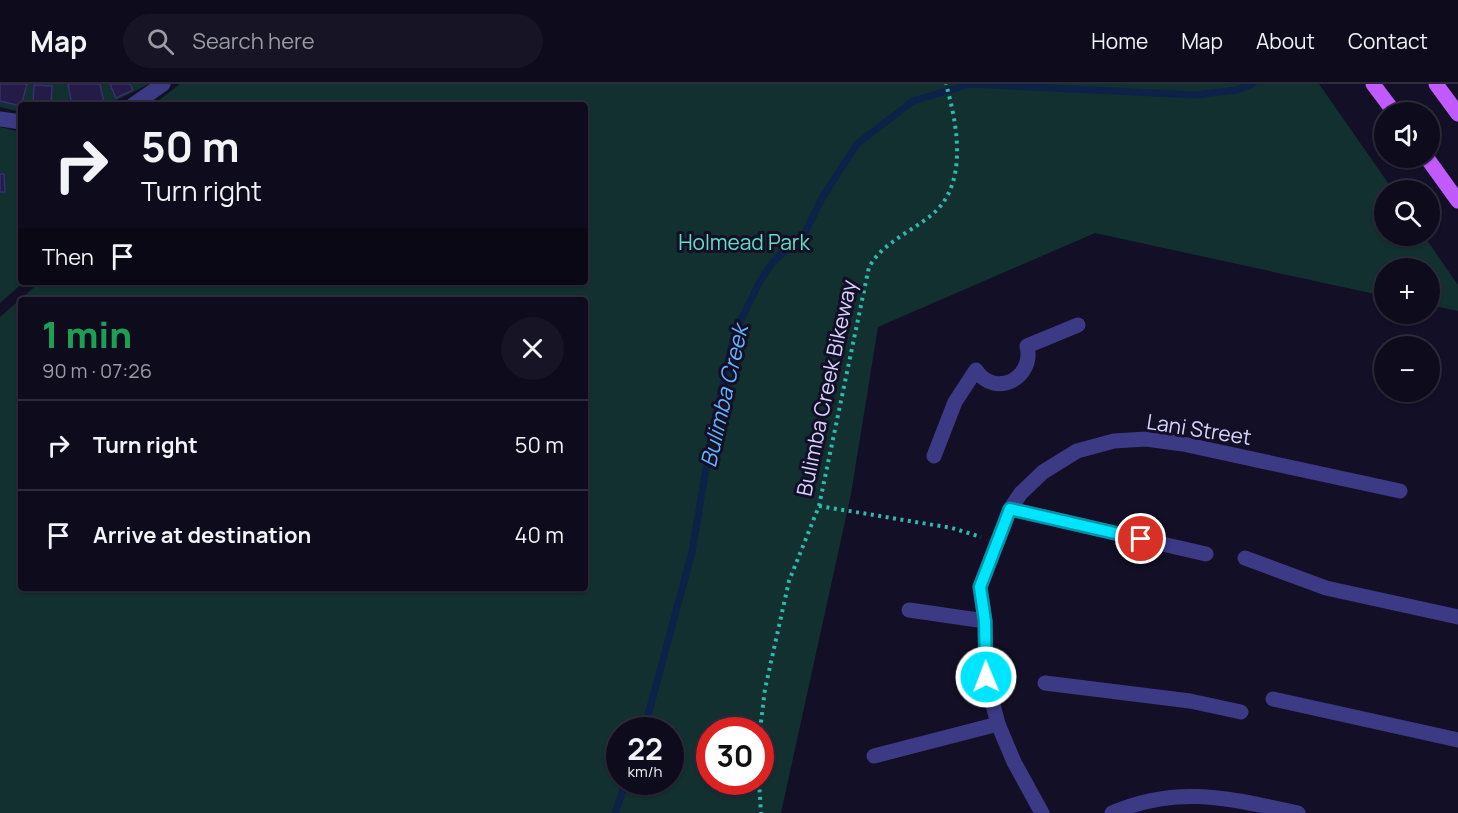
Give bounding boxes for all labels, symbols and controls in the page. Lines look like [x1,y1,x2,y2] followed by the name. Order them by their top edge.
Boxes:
[123,14,543,68] search box
[30,22,87,60] text: Map
[144,25,177,58] icon: search
[192,26,315,56] text: Search here
[1091,27,1148,55] text: Home
[1181,27,1223,55] text: Map
[1256,27,1315,55] text: About
[1348,27,1428,55] text: Contact
[1374,102,1440,402] map controls
[1374,102,1440,168] button: sound
[141,117,239,175] text: 50 m
[42,126,120,204] icon: right
[141,172,262,209] text: Turn right
[1374,180,1440,246] button: search
[678,228,810,256] park label: Holmead Park
[106,240,139,273] icon: arrive
[42,242,94,272] text: Then
[1374,258,1440,324] button: +
[789,277,863,498] street label: Bulimba Creek Bikeway
[42,310,132,359] text: 1 min
[501,317,564,380] button: close
[693,319,756,470] water label: Bulimba Creek
[1374,336,1440,402] button: −
[42,357,152,384] text: 90 m · 07:26
[1145,407,1254,451] street label: Lani Street
[42,429,75,462] icon: right
[93,430,198,460] text: Turn right
[515,430,564,460] text: 50 m
[1115,513,1166,564] pin
[42,519,75,552] icon: arrive
[93,520,311,550] text: Arrive at destination
[515,520,564,550] text: 40 m
[1124,522,1157,555] icon: arrive
[954,645,1018,709] position arrow
[696,717,774,795] speed limit sign: 30
[627,728,663,769] text: 22
[628,761,662,782] text: km/h

